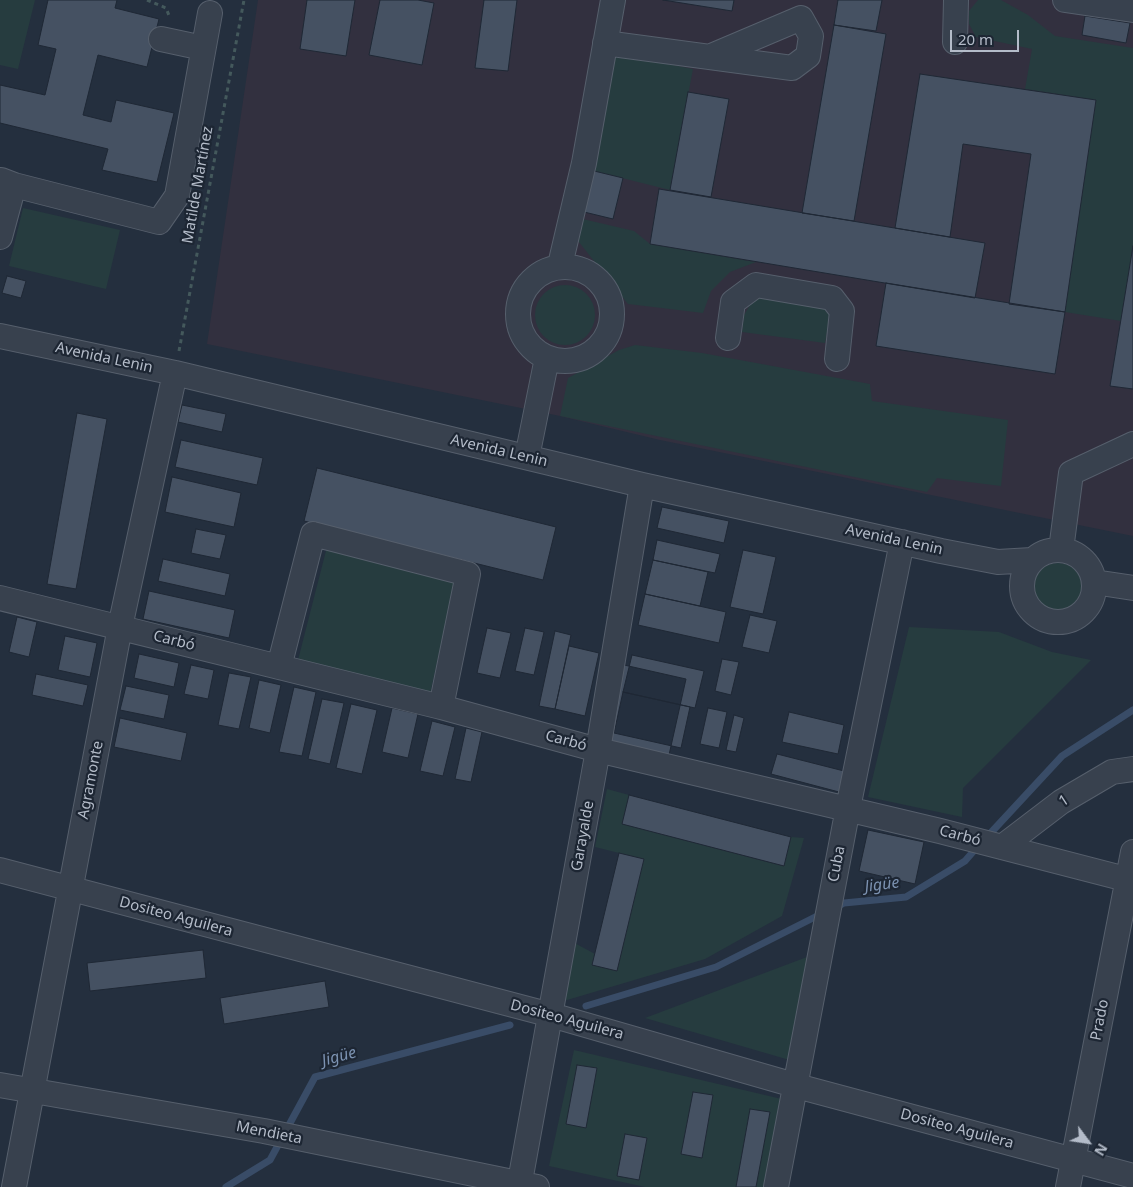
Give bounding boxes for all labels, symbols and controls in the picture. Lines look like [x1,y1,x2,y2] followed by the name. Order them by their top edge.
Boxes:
[953,20,1022,52] scale bar
[958,29,993,49] text: 20 m
[179,125,217,245] street label: Matilde Martínez
[54,339,154,377] street label: Avenida Lenin
[449,431,549,471] street label: Avenida Lenin
[844,521,944,559] street label: Avenida Lenin
[151,627,197,655] street label: Carbó
[543,727,589,755] street label: Carbó
[75,739,107,821] street label: Agramonte
[1056,791,1072,811] street label: 1
[568,799,598,873] street label: Garayalde
[937,822,983,850] street label: Carbó
[825,844,849,884] street label: Cuba
[863,873,901,897] water label: Jigüe
[117,893,235,941] street label: Dositeo Aguilera
[508,996,626,1044] street label: Dositeo Aguilera
[1087,998,1113,1042] street label: Prado
[320,1043,358,1071] water label: Jigüe
[898,1105,1016,1153] street label: Dositeo Aguilera
[1063,1117,1113,1167] north arrow
[235,1118,303,1148] street label: Mendieta
[1090,1140,1112,1160] text: N

